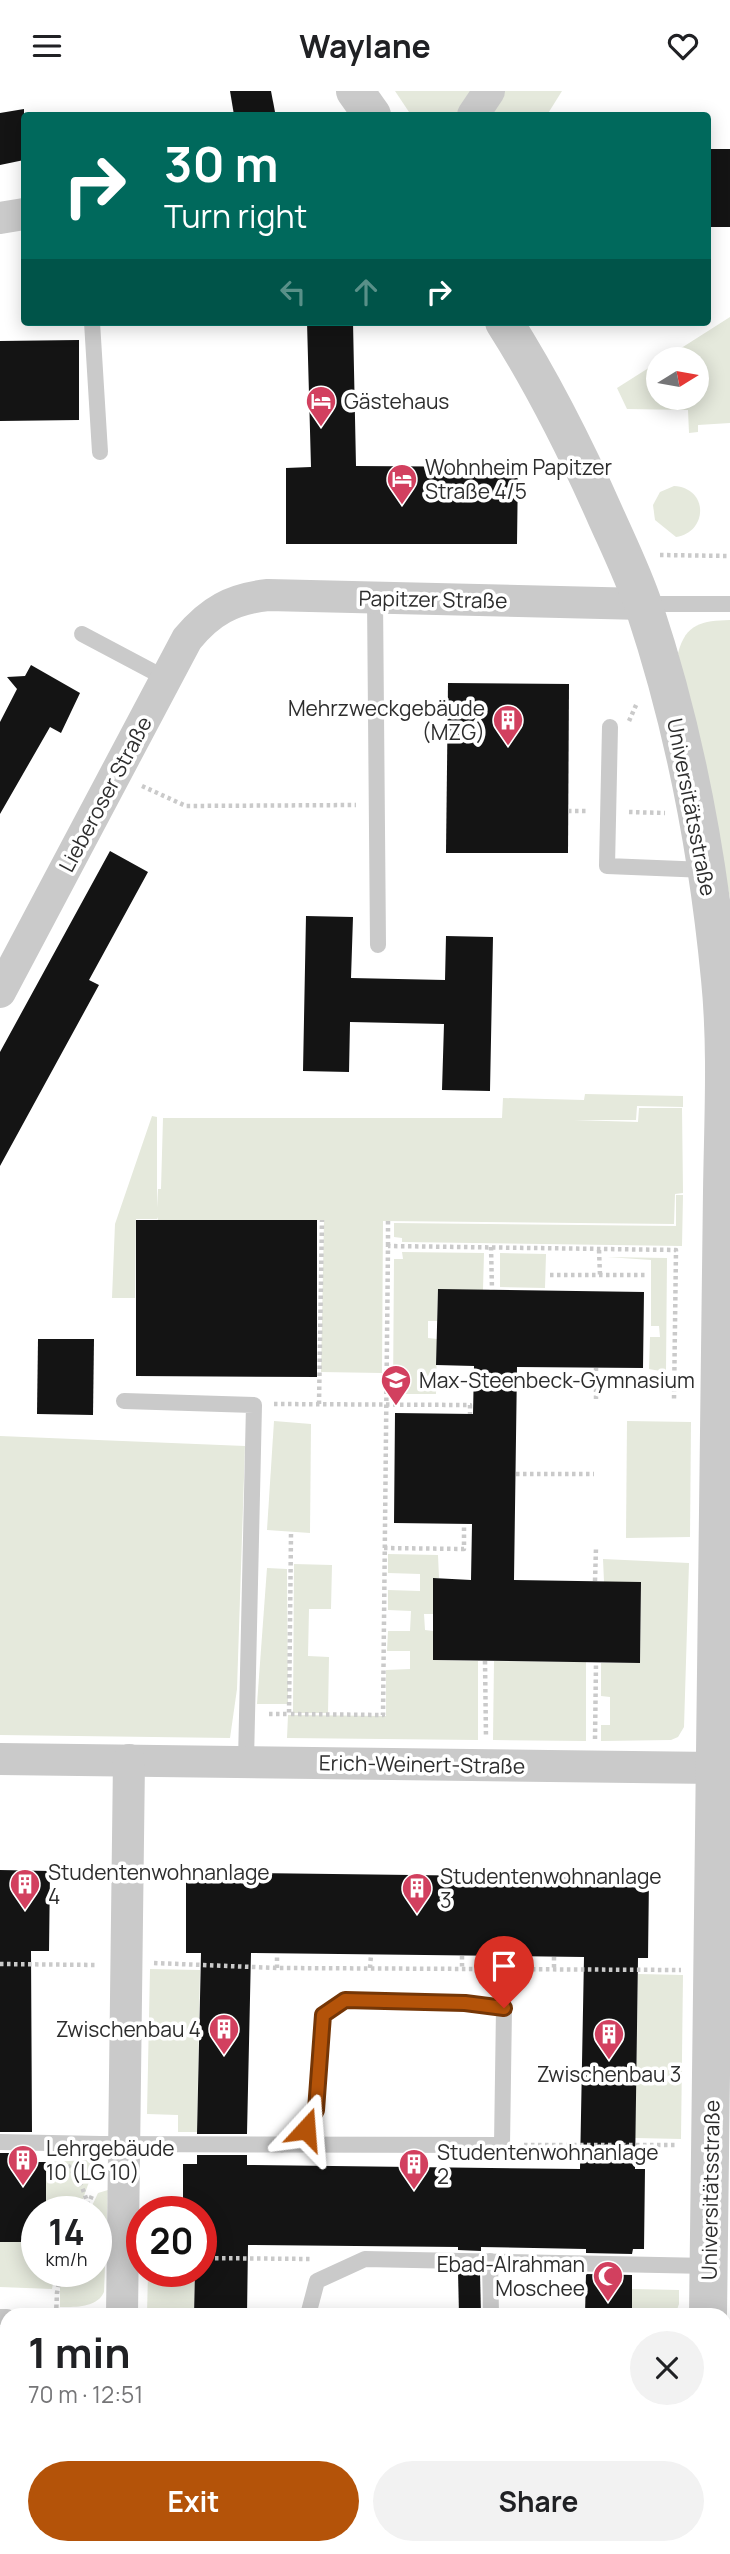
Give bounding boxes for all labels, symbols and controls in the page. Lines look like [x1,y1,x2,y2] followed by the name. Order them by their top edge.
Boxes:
[299,24,431,68] text: Waylane
[28,27,66,65] icon: menu
[664,27,702,65] icon: heart
[164,130,279,197] text: 30 m
[49,140,140,231] icon: right
[164,194,307,238] text: Turn right
[274,273,312,311] icon: left
[347,273,385,311] icon: ahead
[420,273,458,311] icon: right
[646,347,709,409] north arrow
[646,347,709,410] map controls
[304,384,338,428] hotel icon: Gästehaus
[344,387,449,415] place label: Gästehaus
[425,453,613,505] place label: Wohnheim Papitzer Straße 4/5
[385,462,419,506] hotel icon: Wohnheim Papitzer Straße 4/5
[358,584,508,614] street label: Papitzer Straße
[288,694,485,746] place label: Mehrzweckgebäude (MZG)
[491,703,525,747] building icon: Mehrzweckgebäude (MZG)
[52,711,158,877] street label: Lieberoser Straße
[661,716,723,898] street label: Universitätsstraße
[379,1363,413,1407] school or university icon: Max-Steenbeck-Gymnasium
[419,1366,695,1394] place label: Max-Steenbeck-Gymnasium
[319,1748,525,1780] street label: Erich-Weinert-Straße
[48,1858,270,1910] place label: Studentenwohnanlage 4
[440,1862,662,1914] place label: Studentenwohnanlage 3
[8,1867,42,1911] building icon: Studentenwohnanlage 4
[400,1871,434,1915] building icon: Studentenwohnanlage 3
[474,1936,534,2008] pin
[485,1947,523,1985] icon: arrive
[207,2012,241,2056] building icon: Zwischenbau 4
[56,2015,201,2043] place label: Zwischenbau 4
[592,2017,626,2061] building icon: Zwischenbau 3
[537,2060,681,2088] place label: Zwischenbau 3
[269,2092,343,2166] position arrow
[694,2100,726,2280] street label: Universitätsstraße
[46,2134,175,2186] place label: Lehrgebäude 10 (LG 10)
[437,2138,659,2190] place label: Studentenwohnanlage 2
[6,2143,40,2187] building icon: Lehrgebäude 10 (LG 10)
[397,2147,431,2191] building icon: Studentenwohnanlage 2
[126,2196,217,2287] speed limit sign: 20
[48,2208,85,2256] text: 14
[46,2247,87,2271] text: km/h
[437,2250,585,2302] place label: Ebad-Alrahman Moschee
[591,2259,625,2303] mosque icon: Ebad-Alrahman Moschee
[28,2323,131,2381] text: 1 min
[630,2331,704,2405] button: close
[28,2378,143,2410] text: 70 m · 12:51
[28,2461,359,2541] button: Exit
[373,2461,704,2541] button: Share

